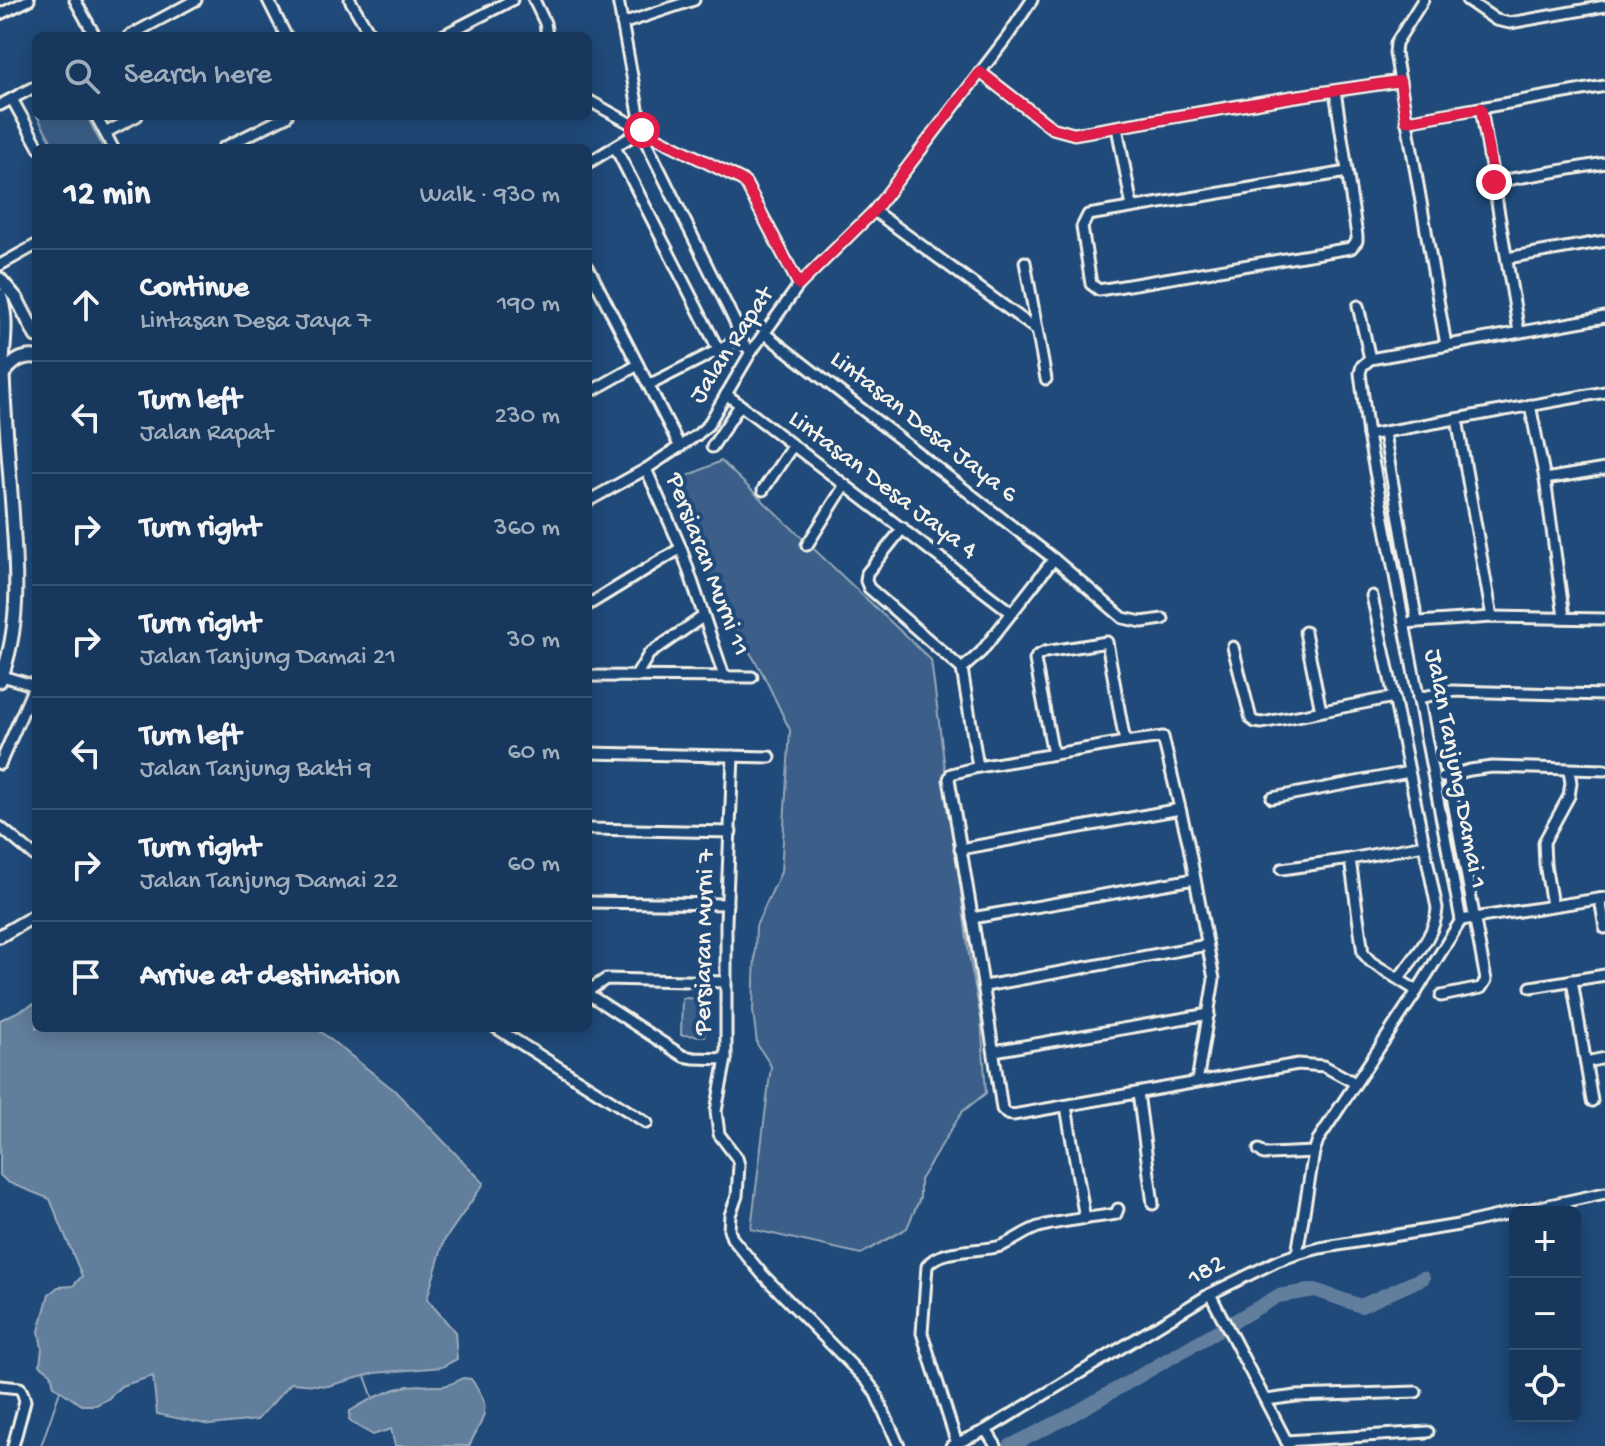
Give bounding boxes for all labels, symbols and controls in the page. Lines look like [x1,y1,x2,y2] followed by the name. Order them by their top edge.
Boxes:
[32,32,592,120] search box
[60,54,104,98] icon: search
[124,59,272,94] text: Search here
[624,112,660,148] route start
[1476,164,1512,200] route end
[64,176,150,216] text: 12 min
[420,181,560,212] text: Walk · 930 m
[140,272,249,307] text: Continue
[684,280,783,410] street label: Jalan Rapat
[64,283,108,327] icon: ahead
[497,290,560,321] text: 190 m
[140,307,371,338] text: Lintasan Desa Jaya 7
[823,345,1024,512] street label: Lintasan Desa Jaya 6
[140,384,241,419] text: Turn left
[64,395,108,439] icon: left
[494,402,560,433] text: 230 m
[781,405,983,567] street label: Lintasan Desa Jaya 4
[140,419,273,450] text: Jalan Rapat
[657,468,755,661] street label: Persiaran Murni 11
[64,507,108,551] icon: right
[140,512,260,547] text: Turn right
[494,514,560,545] text: 360 m
[140,608,260,643] text: Turn right
[64,619,108,663] icon: right
[507,626,560,657] text: 30 m
[140,643,396,674] text: Jalan Tanjung Damai 21
[1416,647,1492,891] street label: Jalan Tanjung Damai 1
[140,720,241,755] text: Turn left
[64,731,108,775] icon: left
[507,738,560,769] text: 60 m
[140,755,372,786] text: Jalan Tanjung Bakti 9
[140,832,260,867] text: Turn right
[64,843,108,887] icon: right
[689,847,723,1036] street label: Persiaran Murni 7
[507,850,560,881] text: 60 m
[140,867,398,898] text: Jalan Tanjung Damai 22
[64,955,108,999] icon: arrive
[140,960,400,995] text: Arrive at destination
[1509,1206,1581,1422] map controls
[1509,1206,1581,1278] button: +
[1182,1249,1231,1295] street label: 182
[1509,1278,1581,1350] button: −
[1509,1350,1581,1422] button: locate

